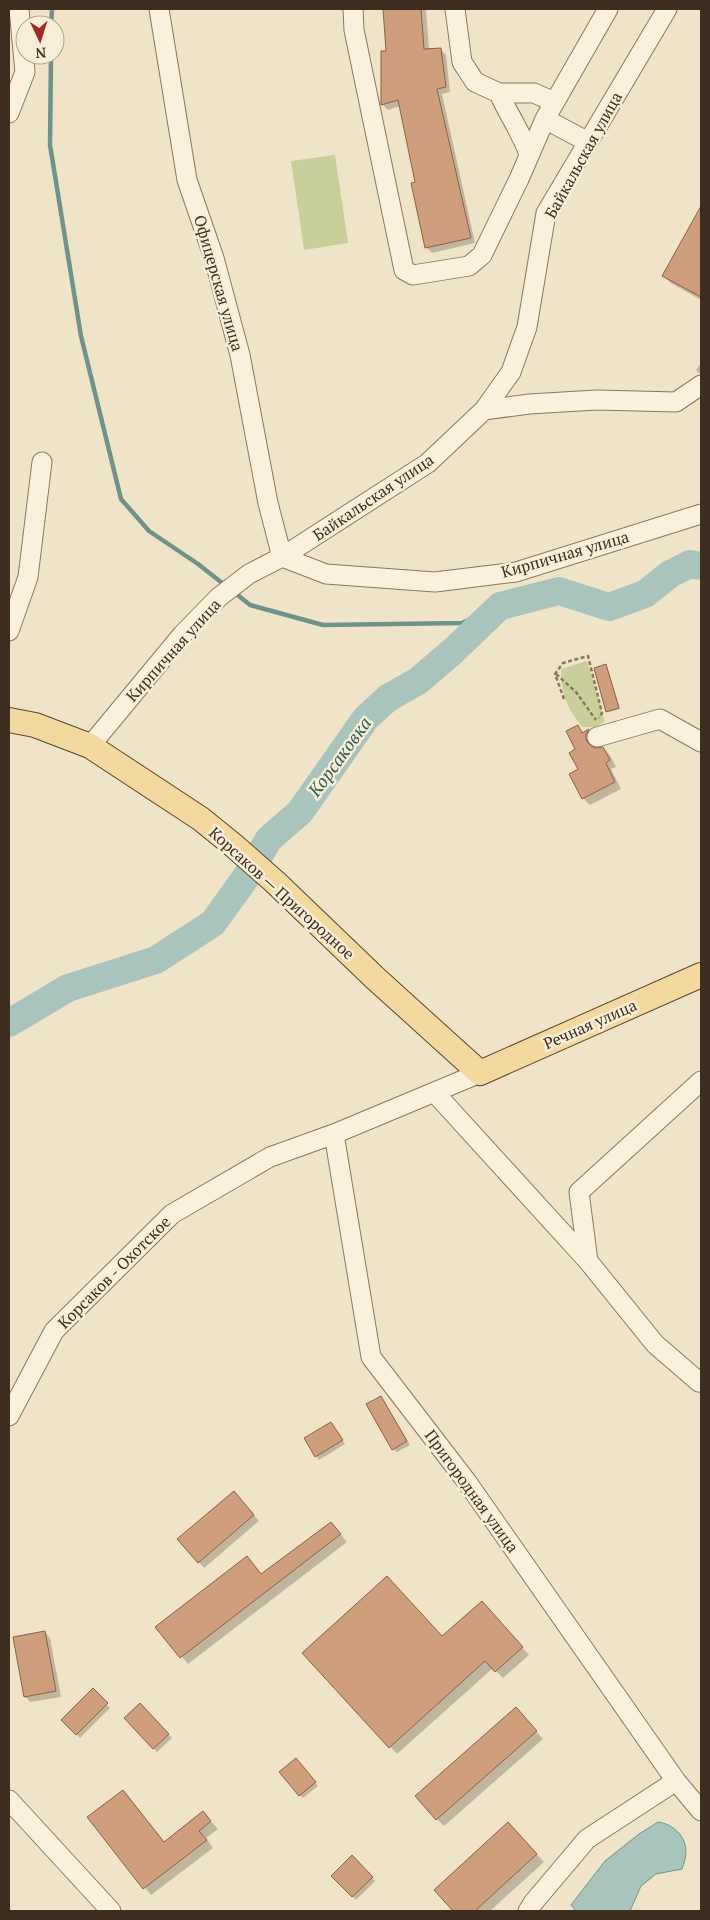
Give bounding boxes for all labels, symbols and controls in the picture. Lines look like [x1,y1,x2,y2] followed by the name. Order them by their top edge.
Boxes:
[15,15,65,65] north arrow
[35,44,47,63] text: N
[539,88,627,222] street label: Байкальская улица
[189,212,249,354] street label: Офицерская улица
[308,448,438,546] street label: Байкальская улица
[499,525,631,583] street label: Кирпичная улица
[121,594,225,706] street label: Кирпичная улица
[302,712,376,802] water label: Корсаковка
[204,822,360,964] street label: Корсаков — Пригородное
[540,994,640,1054] street label: Речная улица
[53,1211,175,1333] street label: Корсаков - Охотское
[420,1425,524,1557] street label: Пригородная улица

